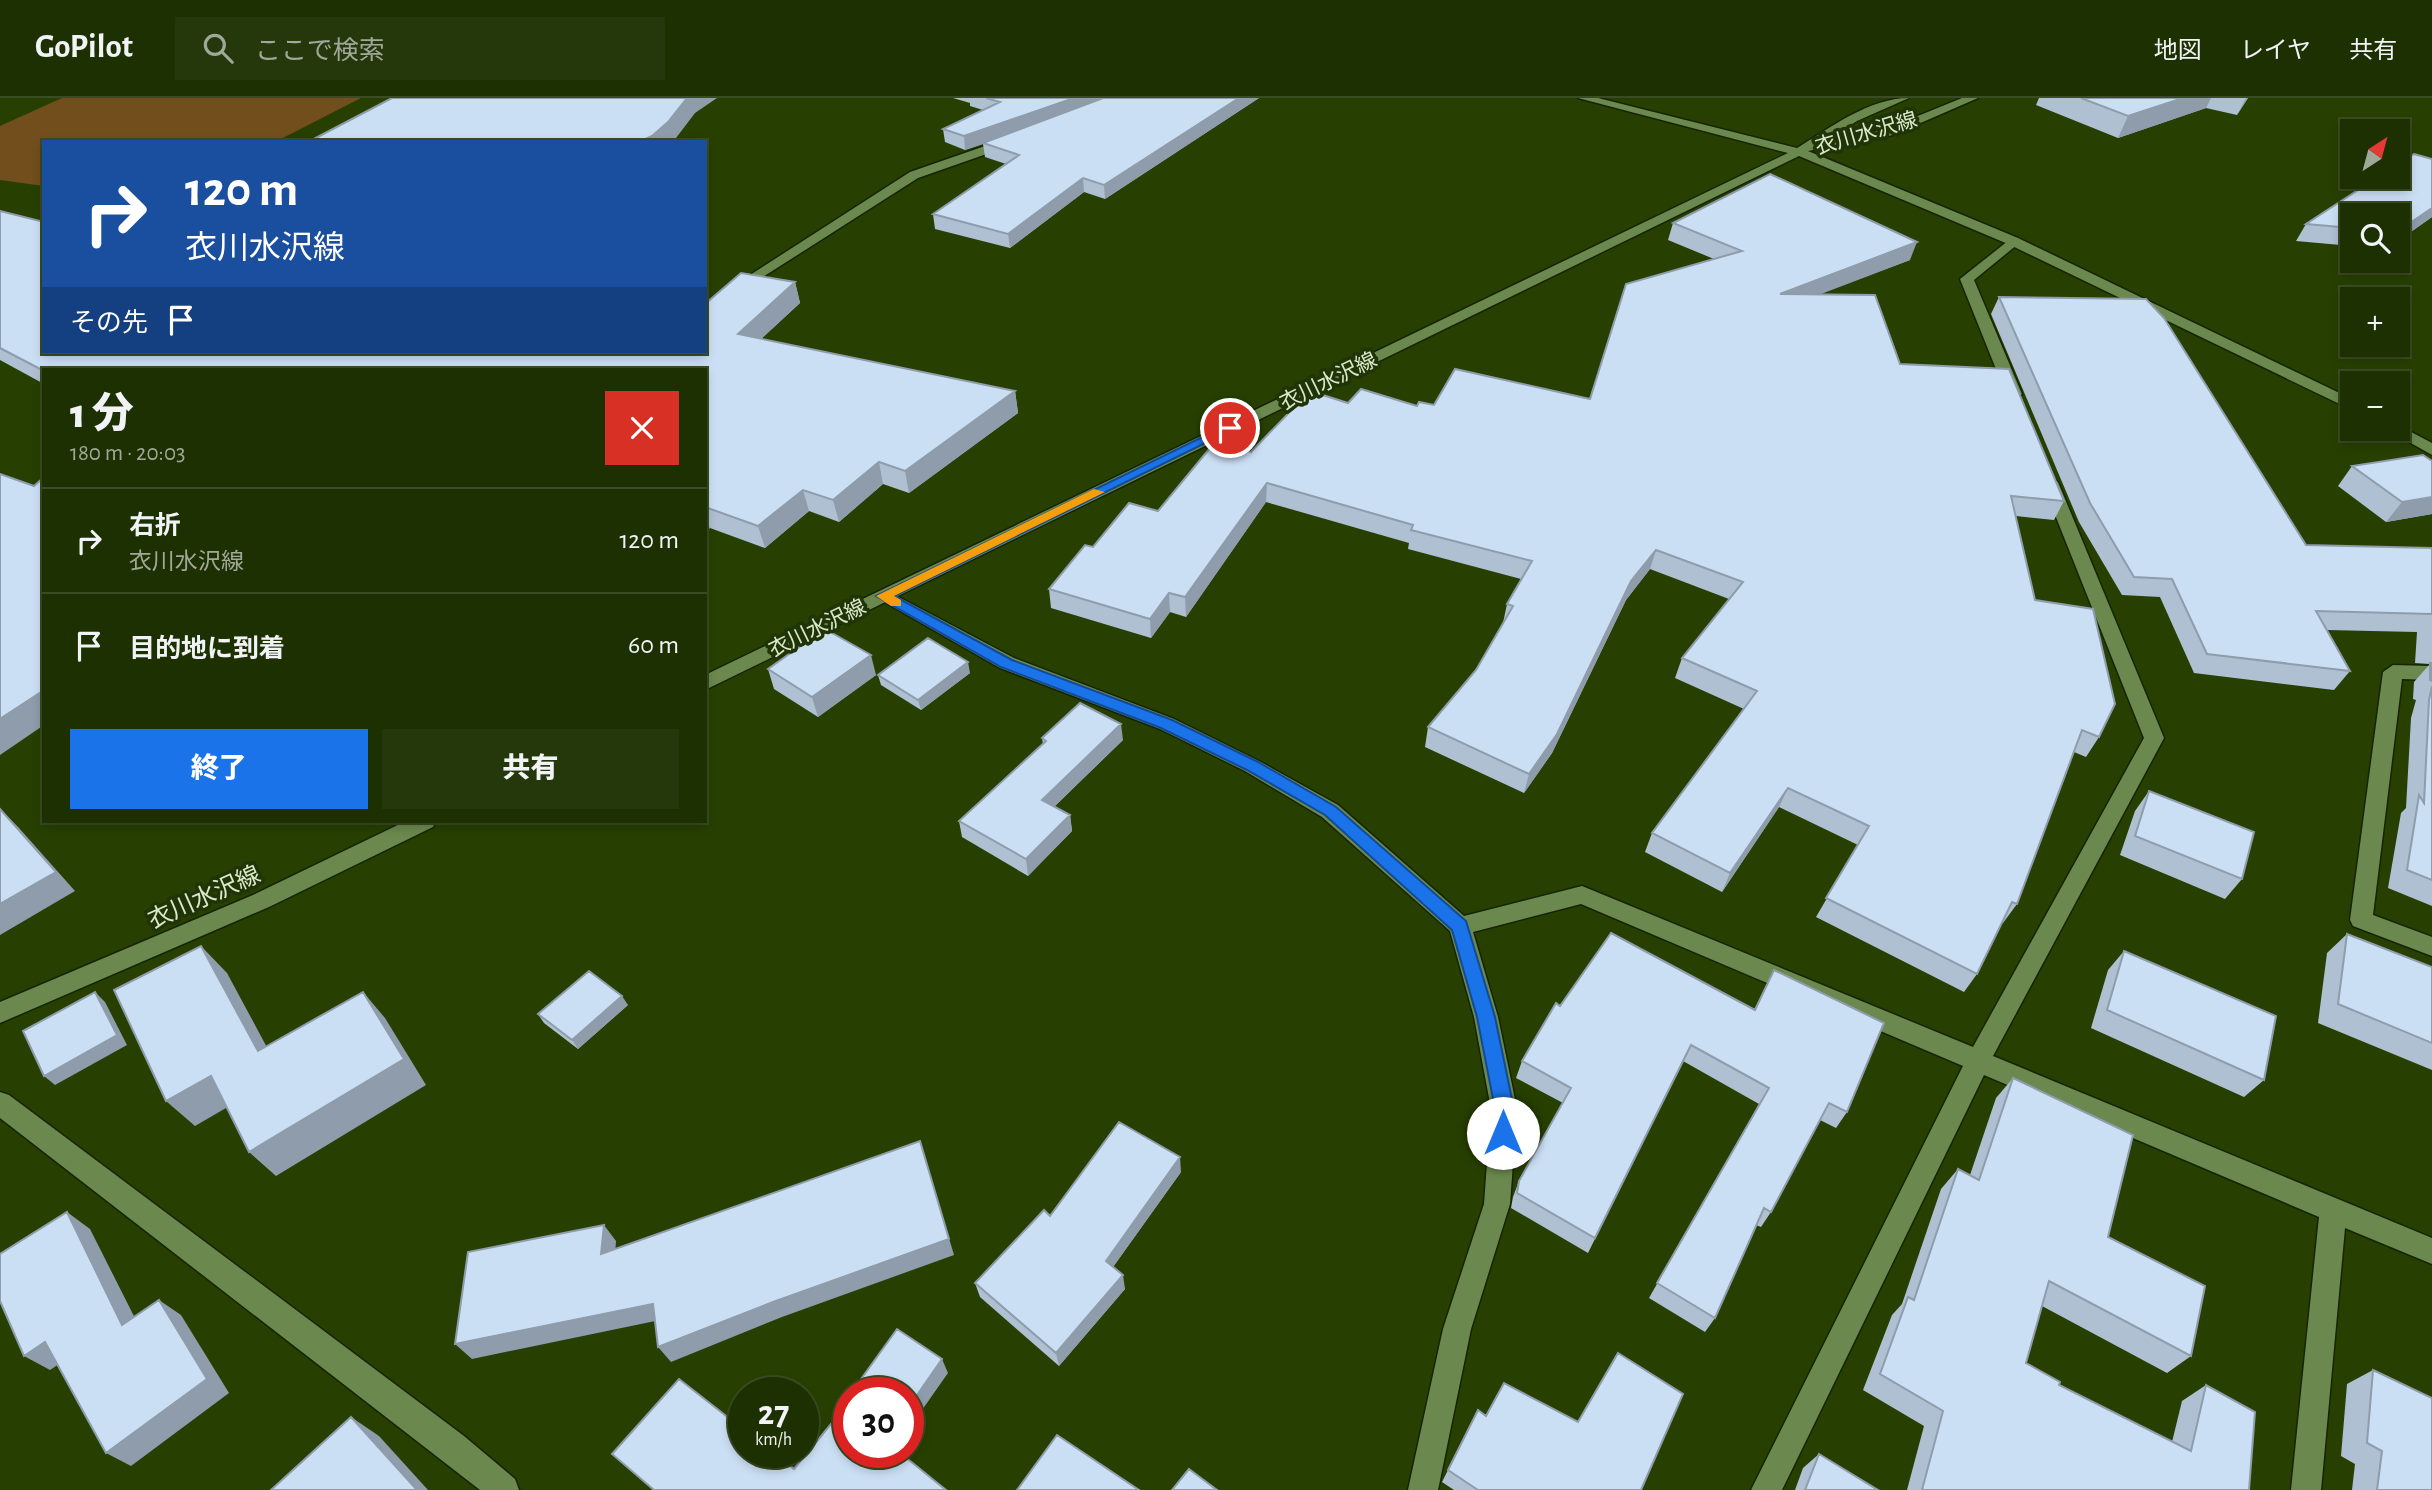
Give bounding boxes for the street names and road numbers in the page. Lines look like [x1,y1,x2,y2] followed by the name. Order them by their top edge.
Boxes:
[1813,108,1919,158] street label: 衣川水沢線
[1276,348,1380,414] street label: 衣川水沢線
[765,595,869,661] street label: 衣川水沢線
[144,861,264,933] street label: 衣川水沢線

